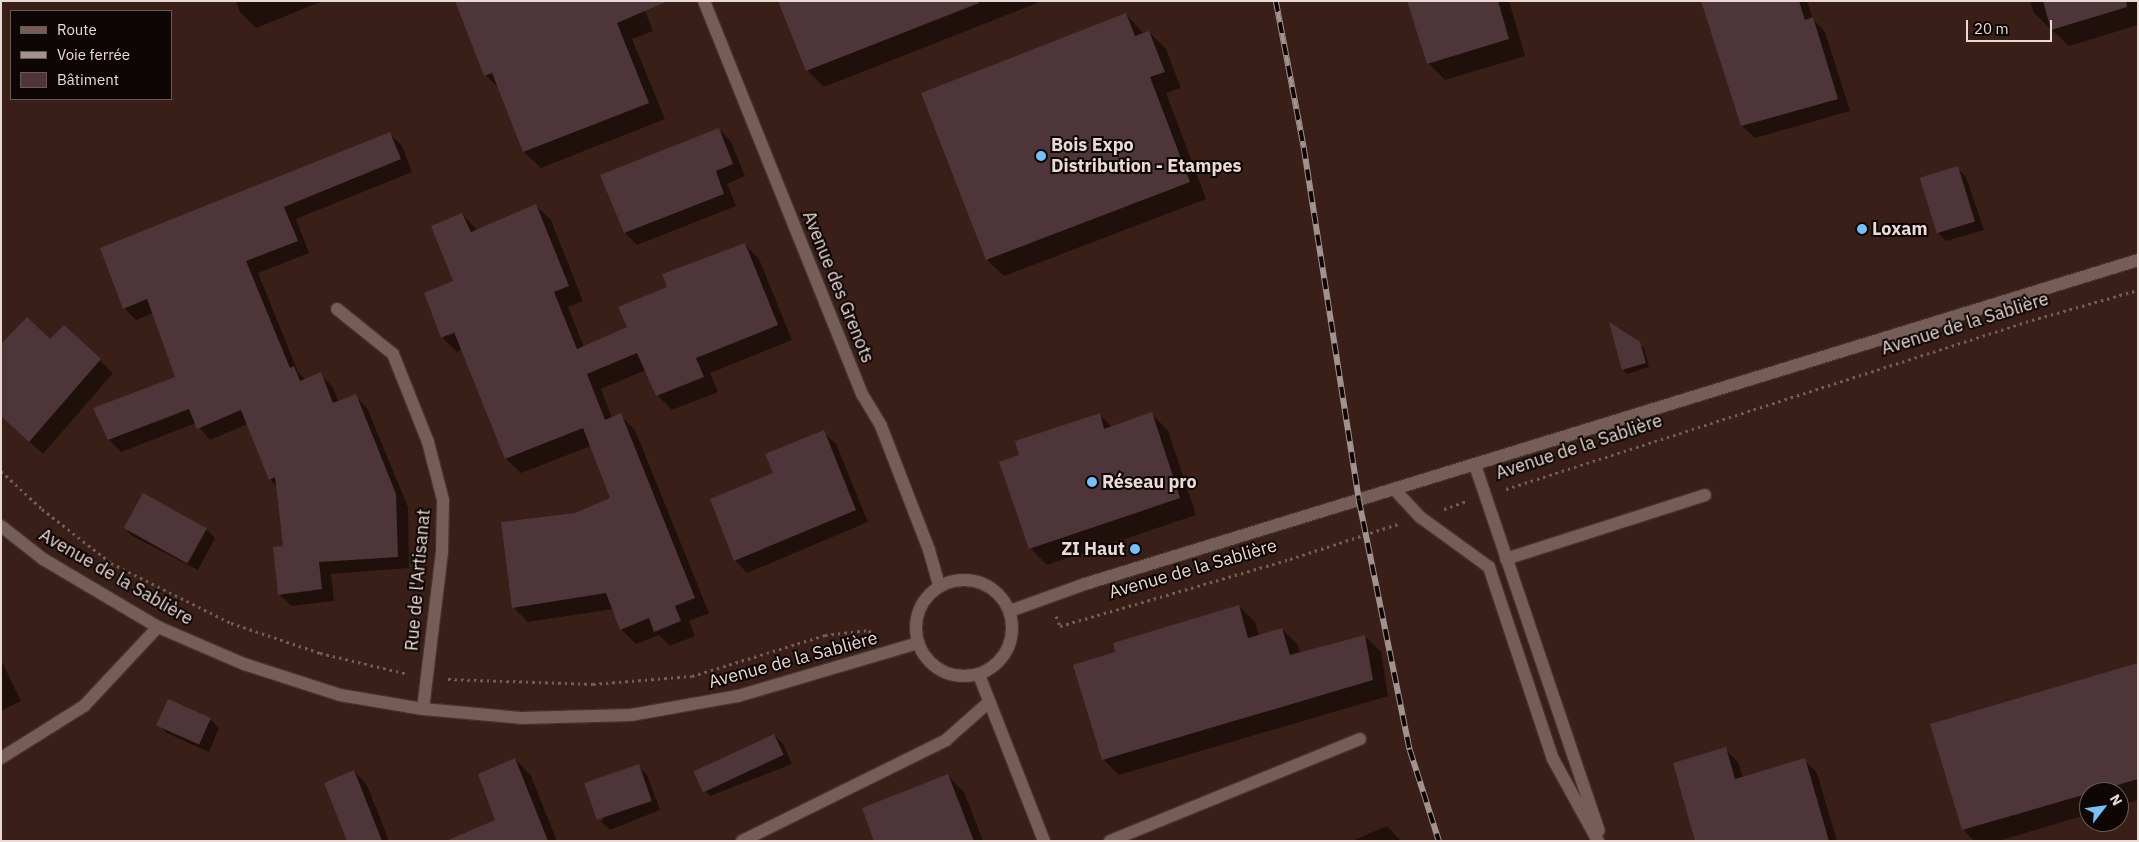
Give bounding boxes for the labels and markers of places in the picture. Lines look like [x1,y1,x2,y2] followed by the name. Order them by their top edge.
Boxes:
[1051,135,1242,178] place label: Bois Expo Distribution - Etampes
[1035,150,1047,162] marker: Bois Expo Distribution - Etampes
[1872,218,1928,240] place label: Loxam
[1856,223,1868,235] marker: Loxam
[1102,471,1197,493] place label: Réseau pro
[1086,476,1098,488] marker: Réseau pro
[1061,538,1125,560] place label: ZI Haut
[1129,543,1141,555] marker: ZI Haut

